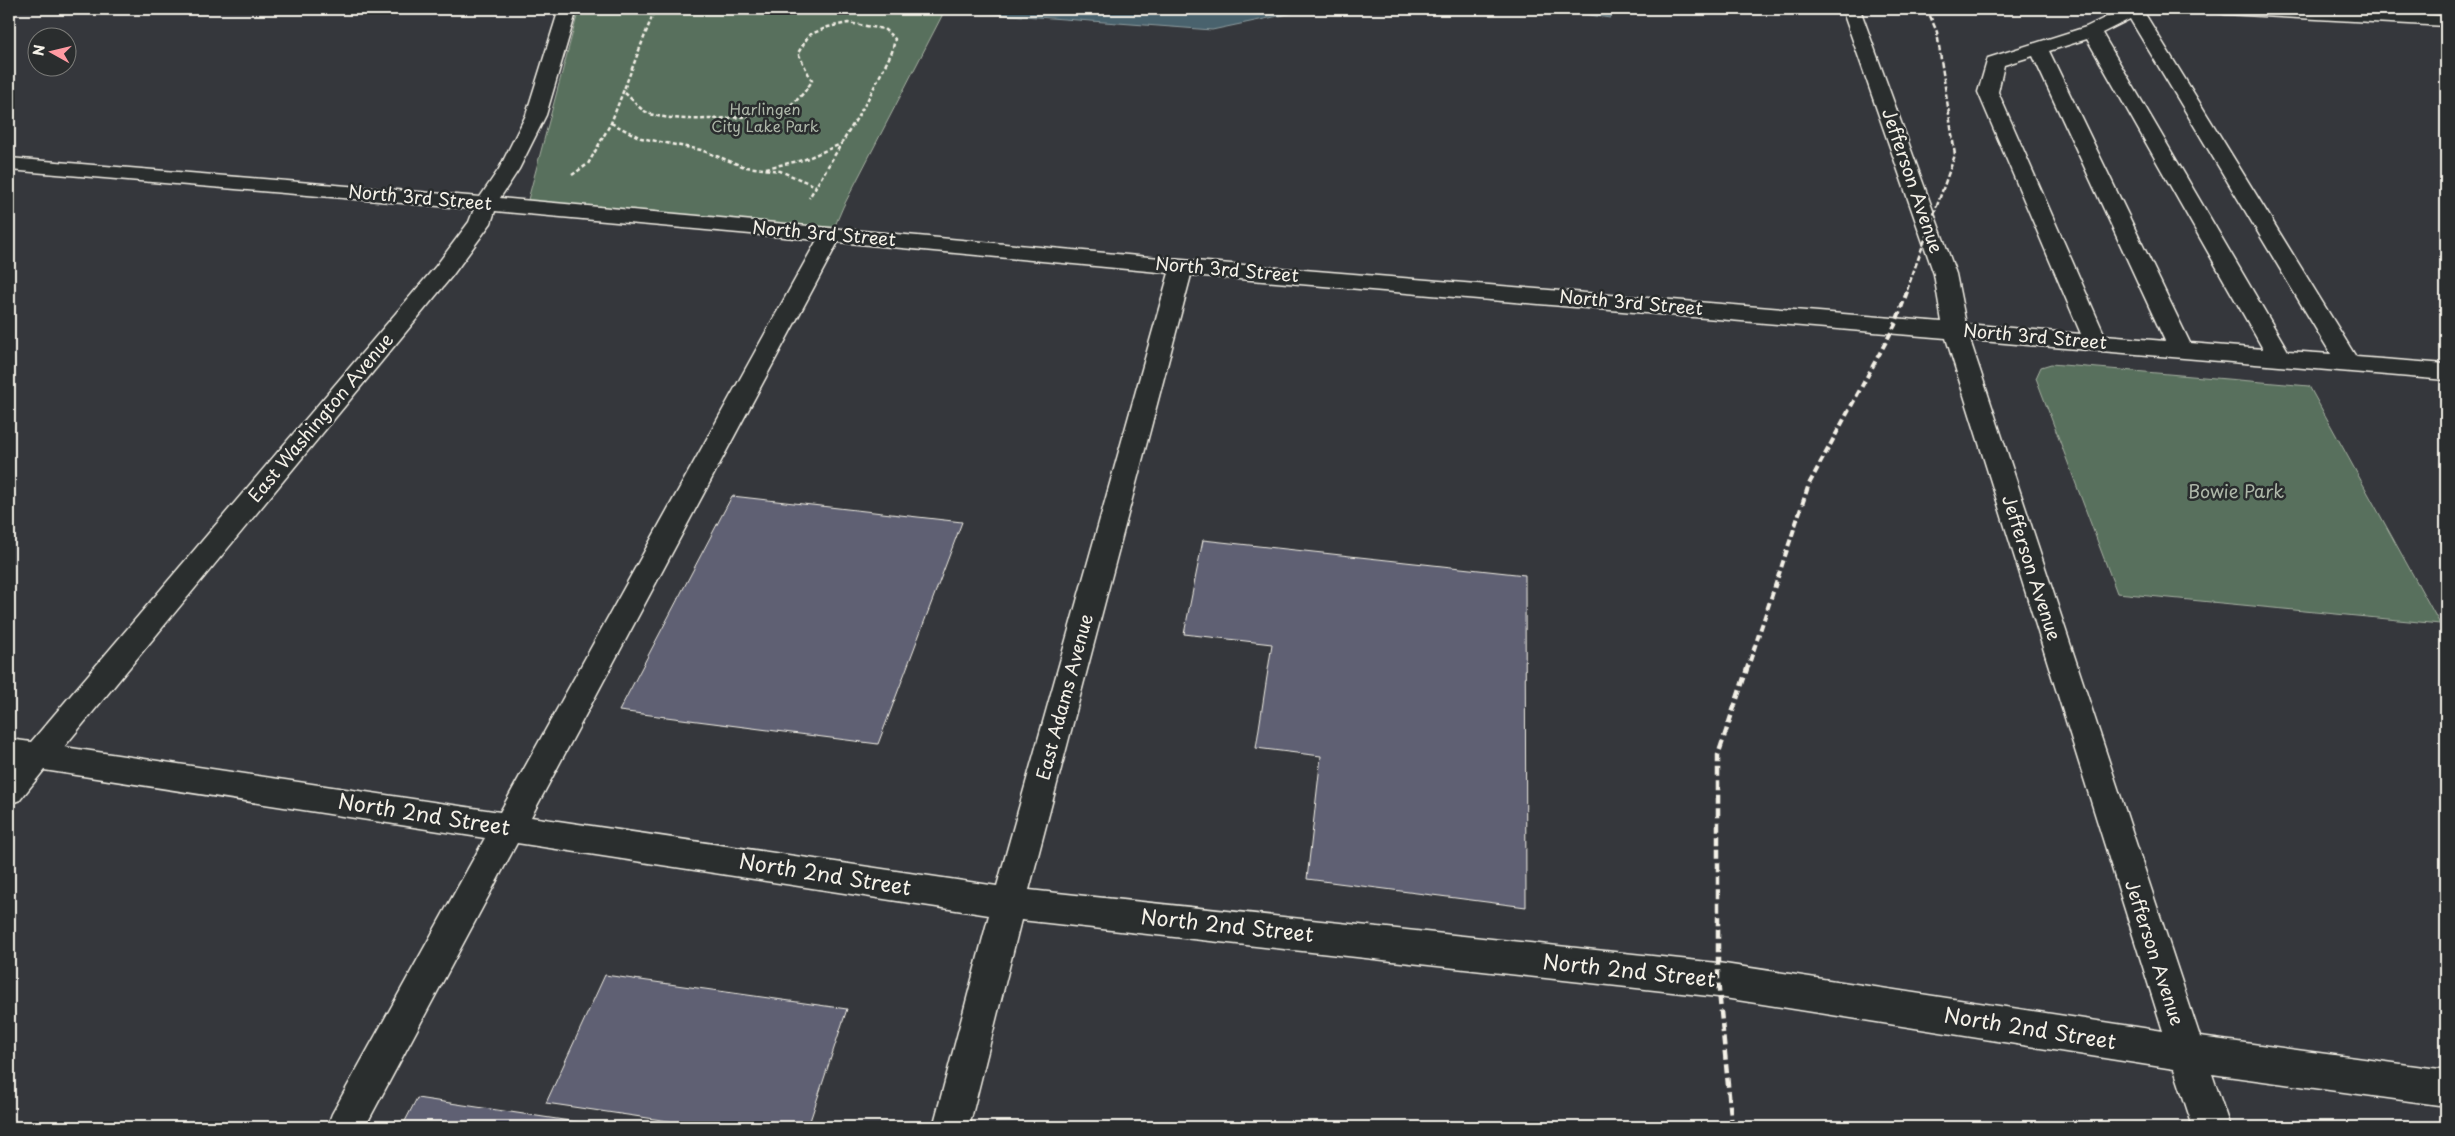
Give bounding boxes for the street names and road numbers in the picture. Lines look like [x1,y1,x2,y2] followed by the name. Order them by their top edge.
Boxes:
[1876,104,1951,257] street label: Jefferson Avenue
[347,177,493,216] street label: North 3rd Street
[751,213,897,252] street label: North 3rd Street
[1154,249,1300,288] street label: North 3rd Street
[1558,282,1704,321] street label: North 3rd Street
[1962,316,2108,355] street label: North 3rd Street
[241,326,399,508] street label: East Washington Avenue
[1996,491,2069,644] street label: Jefferson Avenue
[1028,610,1099,783] street label: East Adams Avenue
[336,784,513,842] street label: North 2nd Street
[737,844,914,902] street label: North 2nd Street
[2119,876,2192,1029] street label: Jefferson Avenue
[1139,899,1315,949] street label: North 2nd Street
[1541,944,1717,994] street label: North 2nd Street
[1942,998,2119,1056] street label: North 2nd Street

